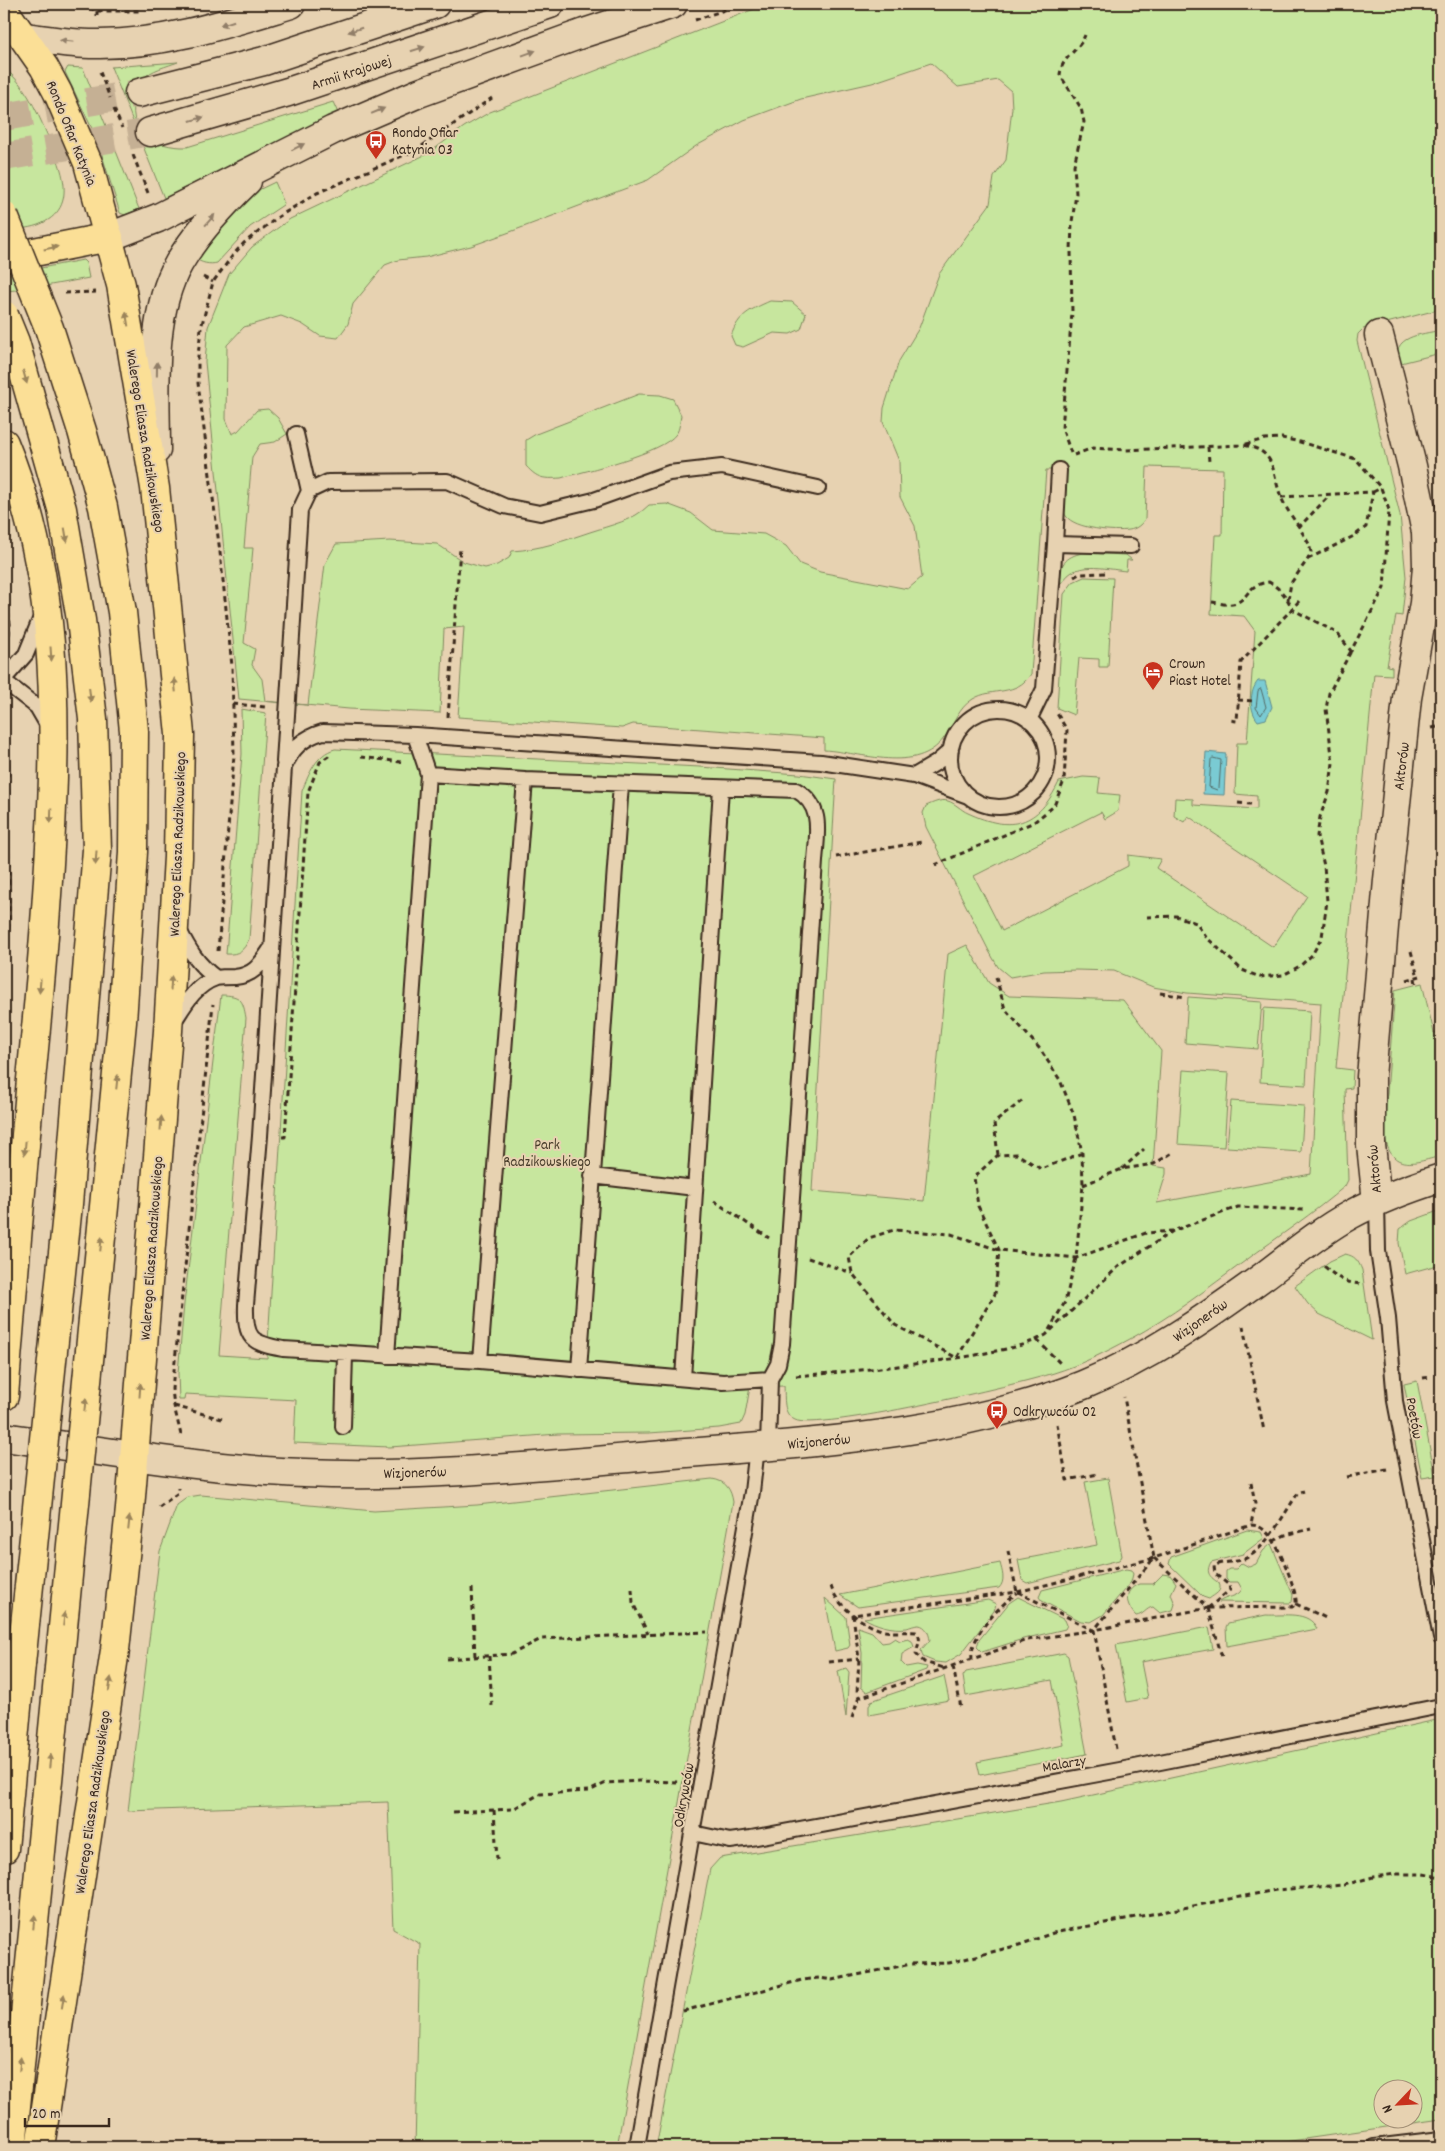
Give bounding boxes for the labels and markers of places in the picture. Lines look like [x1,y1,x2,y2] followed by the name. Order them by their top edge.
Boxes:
[392,123,459,162] place label: Rondo Ofiar Katynia 03
[364,129,388,160] bus stop icon: Rondo Ofiar Katynia 03
[1169,654,1231,693] place label: Crown Piast Hotel
[1141,660,1165,691] hotel icon: Crown Piast Hotel
[985,1399,1009,1430] bus stop icon: Odkrywców 02
[1013,1402,1097,1424] place label: Odkrywców 02

